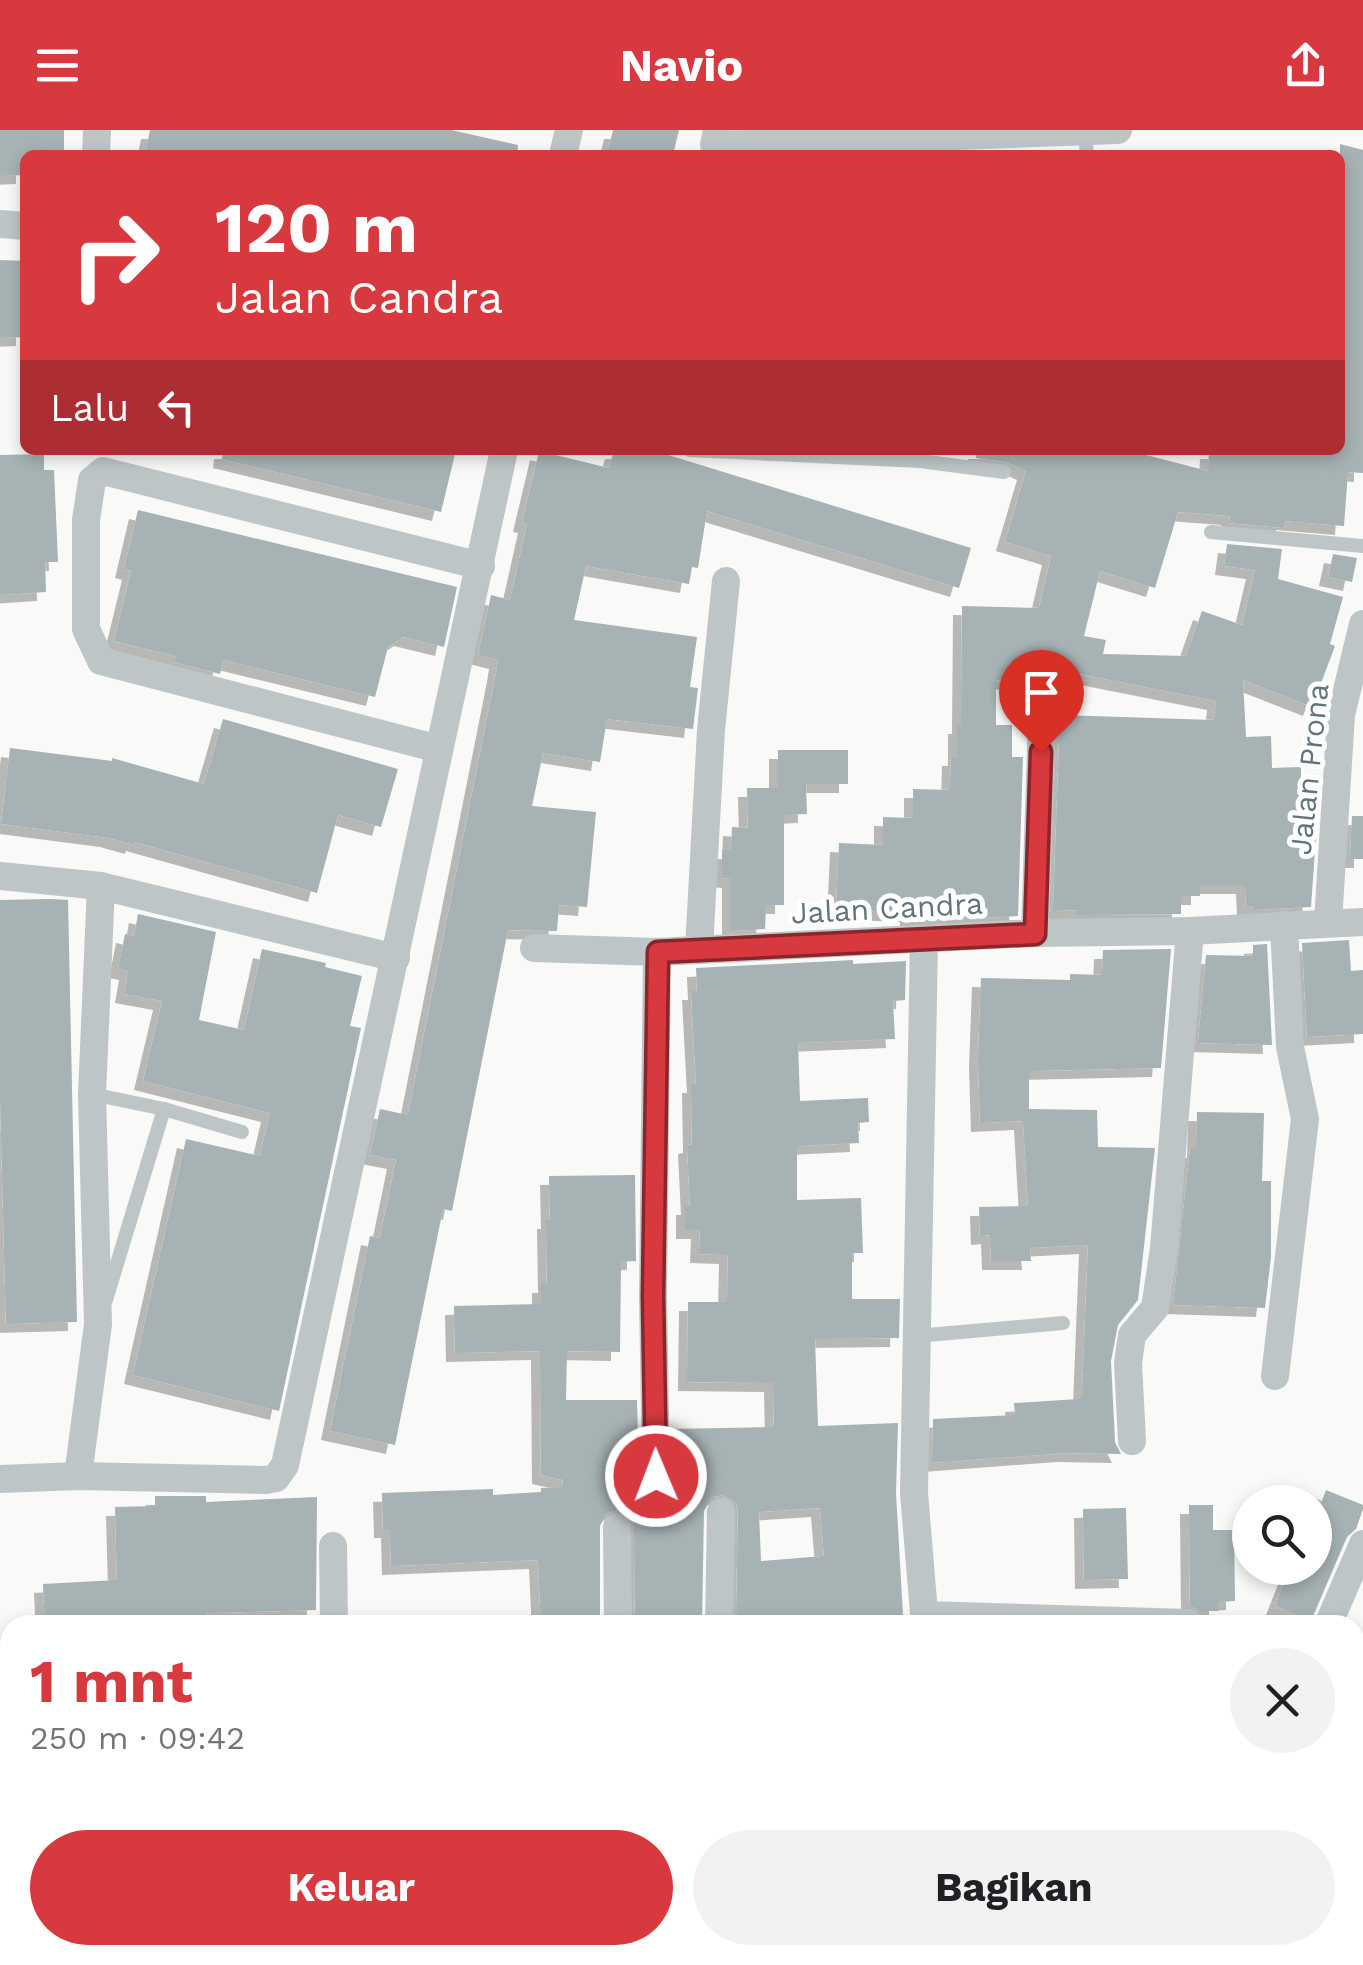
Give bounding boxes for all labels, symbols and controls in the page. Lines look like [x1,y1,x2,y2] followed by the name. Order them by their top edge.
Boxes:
[30,38,85,93] icon: menu
[1278,38,1333,93] icon: share
[620,39,743,92] text: Navio
[215,187,418,269] text: 120 m
[50,190,180,320] icon: right
[215,271,503,324] text: Jalan Candra
[149,380,204,435] icon: left
[50,386,129,430] text: Lalu
[999,650,1084,753] pin
[1014,665,1069,720] icon: arrive
[1283,682,1335,856] street label: Jalan Prona
[790,885,984,931] street label: Jalan Candra
[604,1424,708,1528] position arrow
[1232,1485,1332,1585] map controls
[1232,1485,1332,1585] button: search
[30,1646,193,1717] text: 1 mnt
[1230,1648,1335,1753] button: close
[30,1719,245,1757] text: 250 m · 09:42
[30,1830,673,1945] button: Keluar
[693,1830,1335,1945] button: Bagikan

